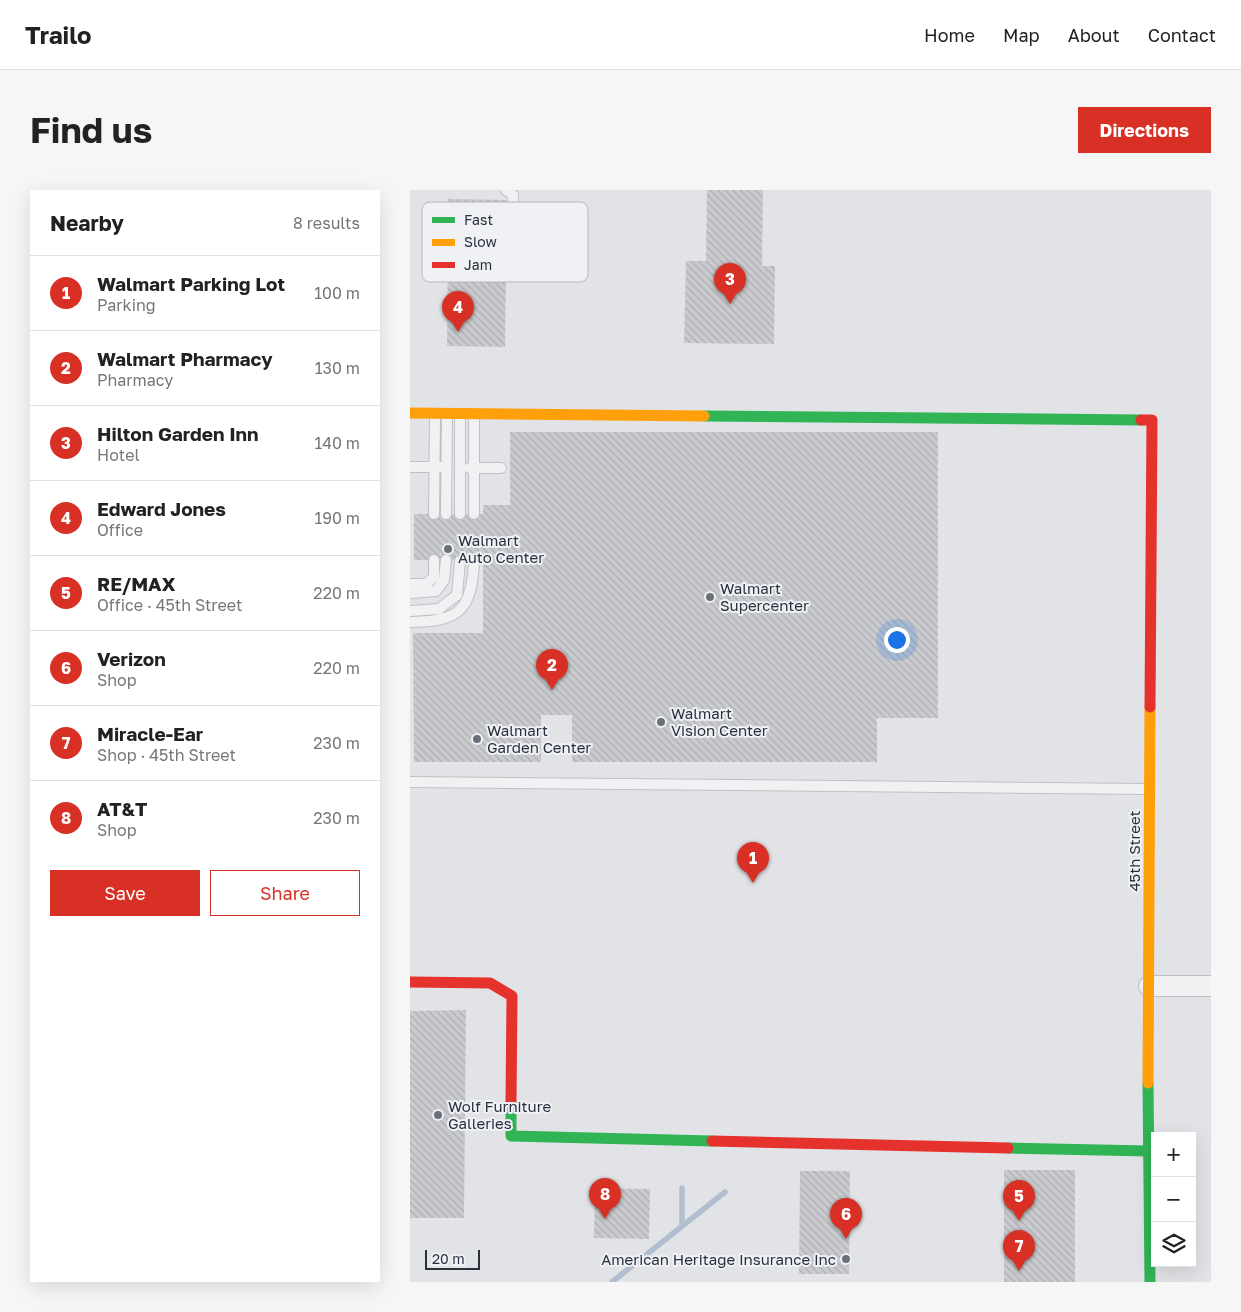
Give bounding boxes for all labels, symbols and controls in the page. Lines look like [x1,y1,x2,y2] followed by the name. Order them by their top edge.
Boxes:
[25,20,91,49] text: Trailo
[924,24,975,46] text: Home
[1003,24,1040,46] text: Map
[1068,24,1120,46] text: About
[1148,24,1216,46] text: Contact
[1078,107,1211,153] button: Directions
[30,109,152,151] text: Find us
[422,202,588,282] legend
[50,210,124,236] text: Nearby
[464,211,493,228] text: Fast
[293,213,360,233] text: 8 results
[464,233,497,250] text: Slow
[464,256,492,273] text: Jam
[714,263,746,304] pin: 3
[97,272,285,295] text: Walmart Parking Lot
[62,283,70,303] text: 1
[314,283,360,303] text: 100 m
[442,291,474,332] pin: 4
[97,295,156,315] text: Parking
[97,347,273,370] text: Walmart Pharmacy
[61,358,71,378] text: 2
[315,358,360,378] text: 130 m
[97,370,173,390] text: Pharmacy
[97,422,259,445] text: Hilton Garden Inn
[61,433,71,453] text: 3
[314,433,360,453] text: 140 m
[97,445,140,465] text: Hotel
[97,497,226,520] text: Edward Jones
[61,508,71,528] text: 4
[314,508,360,528] text: 190 m
[97,520,143,540] text: Office
[458,531,544,566] place label: Walmart Auto Center
[442,543,454,555] marker: Walmart Auto Center
[97,572,176,595] text: RE/MAX
[720,579,809,614] place label: Walmart Supercenter
[61,583,71,603] text: 5
[313,583,360,603] text: 220 m
[704,591,716,603] marker: Walmart Supercenter
[97,595,242,615] text: Office · 45th Street
[884,627,910,653] your location
[97,647,166,670] text: Verizon
[536,649,568,690] pin: 2
[61,658,71,678] text: 6
[313,658,360,678] text: 220 m
[97,670,137,690] text: Shop
[671,704,768,739] place label: Walmart Vision Center
[655,716,667,728] marker: Walmart Vision Center
[487,721,591,756] place label: Walmart Garden Center
[97,722,203,745] text: Miracle-Ear
[62,733,70,753] text: 7
[313,733,360,753] text: 230 m
[471,733,483,745] marker: Walmart Garden Center
[97,745,236,765] text: Shop · 45th Street
[97,797,147,820] text: AT&T
[61,808,71,828] text: 8
[313,808,360,828] text: 230 m
[1125,810,1143,892] street label: 45th Street
[97,820,137,840] text: Shop
[737,842,769,883] pin: 1
[50,870,200,916] button: Save
[210,870,360,916] button: Share
[448,1097,551,1132] place label: Wolf Furniture Galleries
[432,1109,444,1121] marker: Wolf Furniture Galleries
[1151,1132,1196,1267] map controls
[1151,1132,1196,1177] button: +
[1151,1177,1196,1222] button: −
[589,1178,621,1219] pin: 8
[1003,1180,1035,1221] pin: 5
[830,1198,862,1239] pin: 6
[1151,1222,1196,1267] button: layers
[1003,1230,1035,1271] pin: 7
[425,1247,480,1270] scale bar
[432,1250,465,1267] text: 20 m
[601,1250,836,1268] place label: American Heritage Insurance Inc
[840,1253,852,1265] marker: American Heritage Insurance Inc

